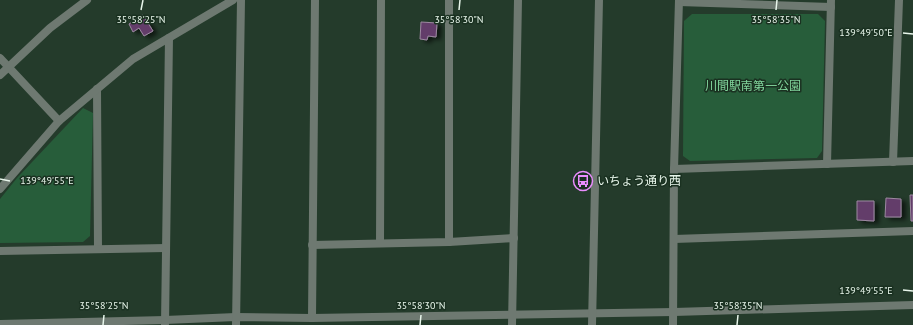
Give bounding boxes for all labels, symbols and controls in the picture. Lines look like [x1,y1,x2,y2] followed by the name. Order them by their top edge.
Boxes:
[116,13,166,26] text: 35°58'25"N
[434,13,484,26] text: 35°58'30"N
[751,13,801,26] text: 35°58'35"N
[839,26,893,39] text: 139°49'50"E
[705,78,801,93] park label: 川間駅南第一公園
[572,170,594,192] bus stop icon: いちょう通り西
[597,173,681,188] place label: いちょう通り西
[20,174,74,187] text: 139°49'55"E
[839,284,893,297] text: 139°49'55"E
[79,299,129,312] text: 35°58'25"N
[396,299,446,312] text: 35°58'30"N
[713,299,763,312] text: 35°58'35"N

